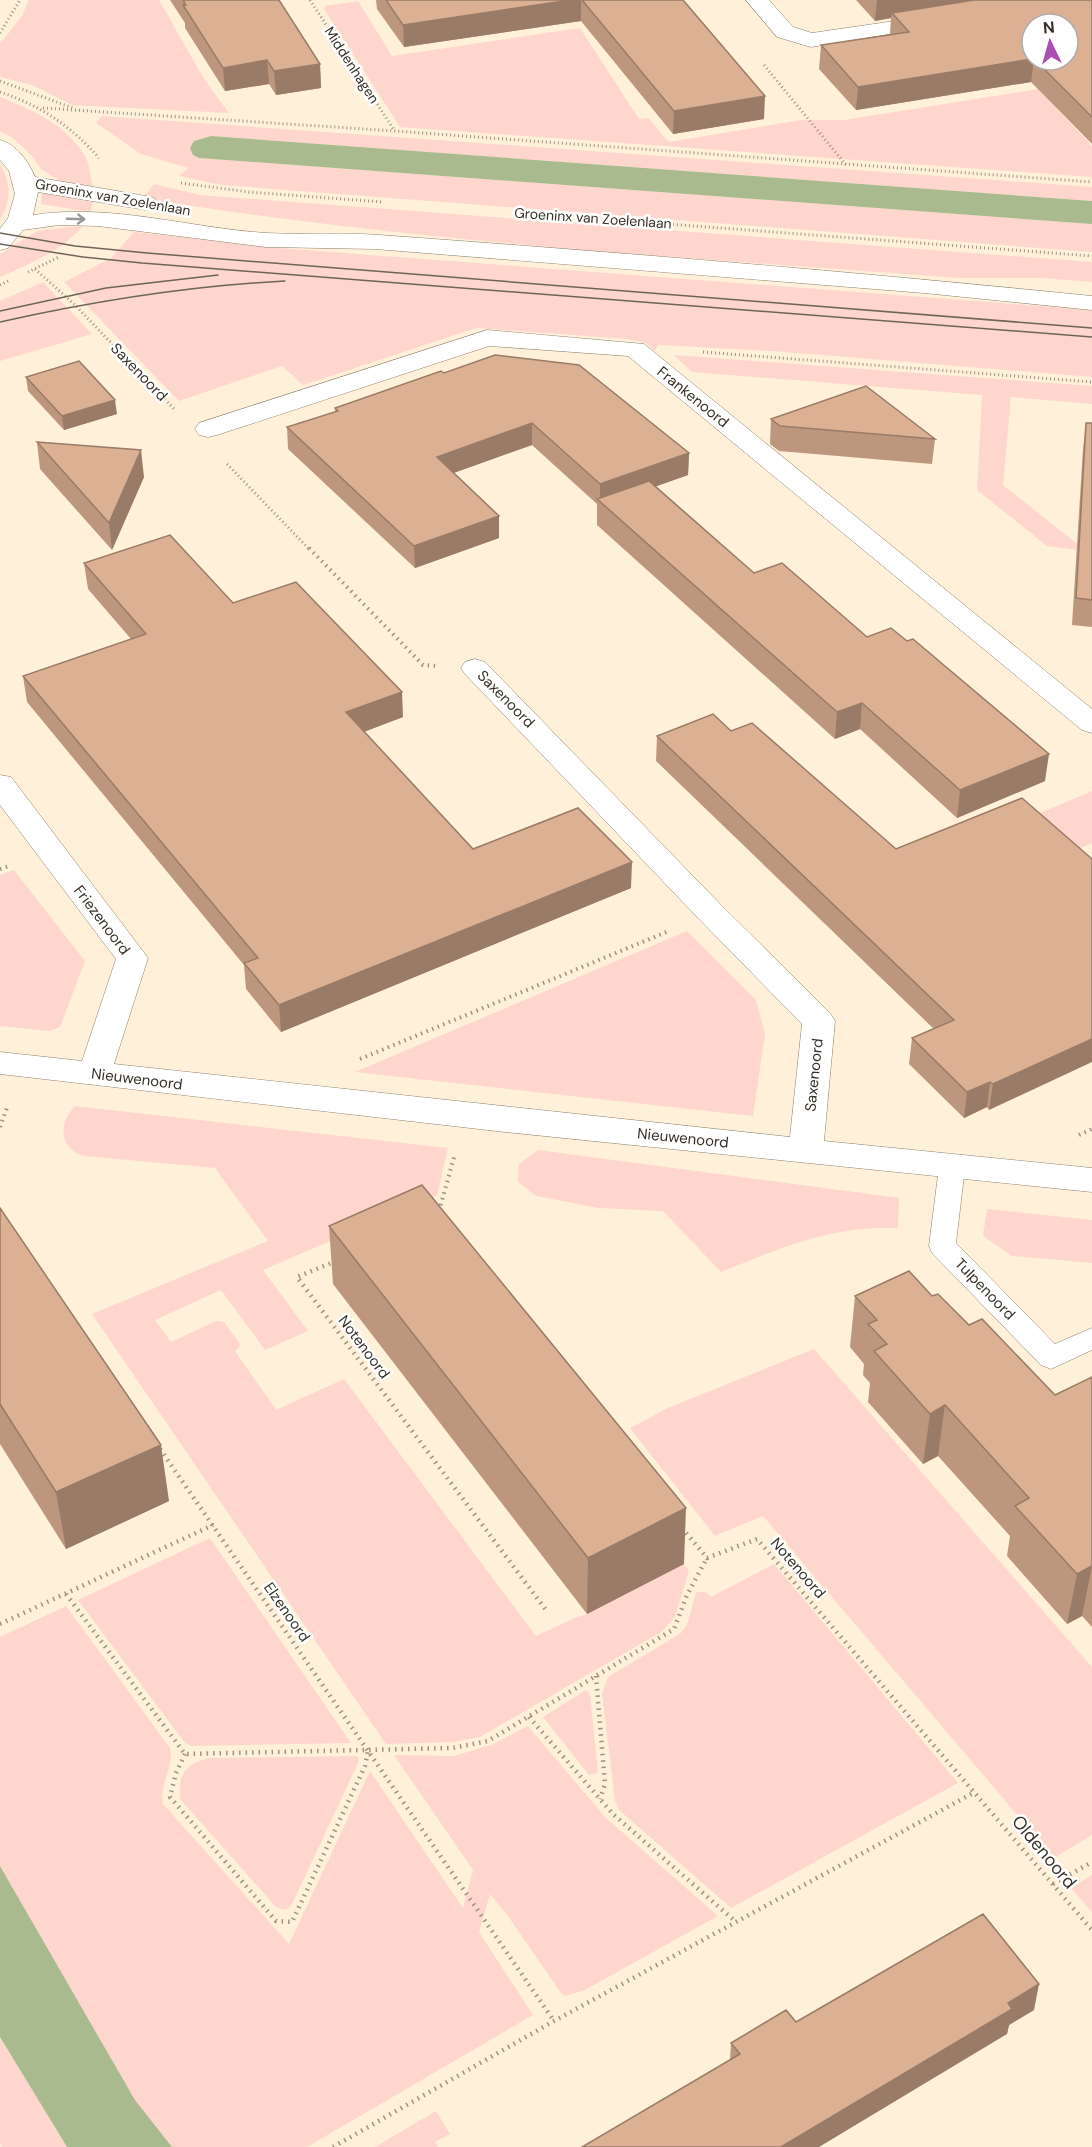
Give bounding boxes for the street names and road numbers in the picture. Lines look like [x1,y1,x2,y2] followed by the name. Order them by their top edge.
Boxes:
[321,23,383,107] street label: Middenhagen
[34,174,192,220] street label: Groeninx van Zoelenlaan
[514,204,672,232] street label: Groeninx van Zoelenlaan
[106,339,172,405] street label: Saxenoord
[653,362,733,432] street label: Frankenoord
[473,666,539,732] street label: Saxenoord
[69,881,135,959] street label: Friezenoord
[800,1037,828,1113] street label: Saxenoord
[90,1063,184,1095] street label: Nieuwenoord
[636,1123,730,1153] street label: Nieuwenoord
[951,1254,1019,1324] street label: Tulpenoord
[334,1311,394,1383] street label: Notenoord
[766,1533,830,1603] street label: Notenoord
[259,1578,315,1646] street label: Elzenoord
[1006,1810,1082,1894] street label: Oldenoord

